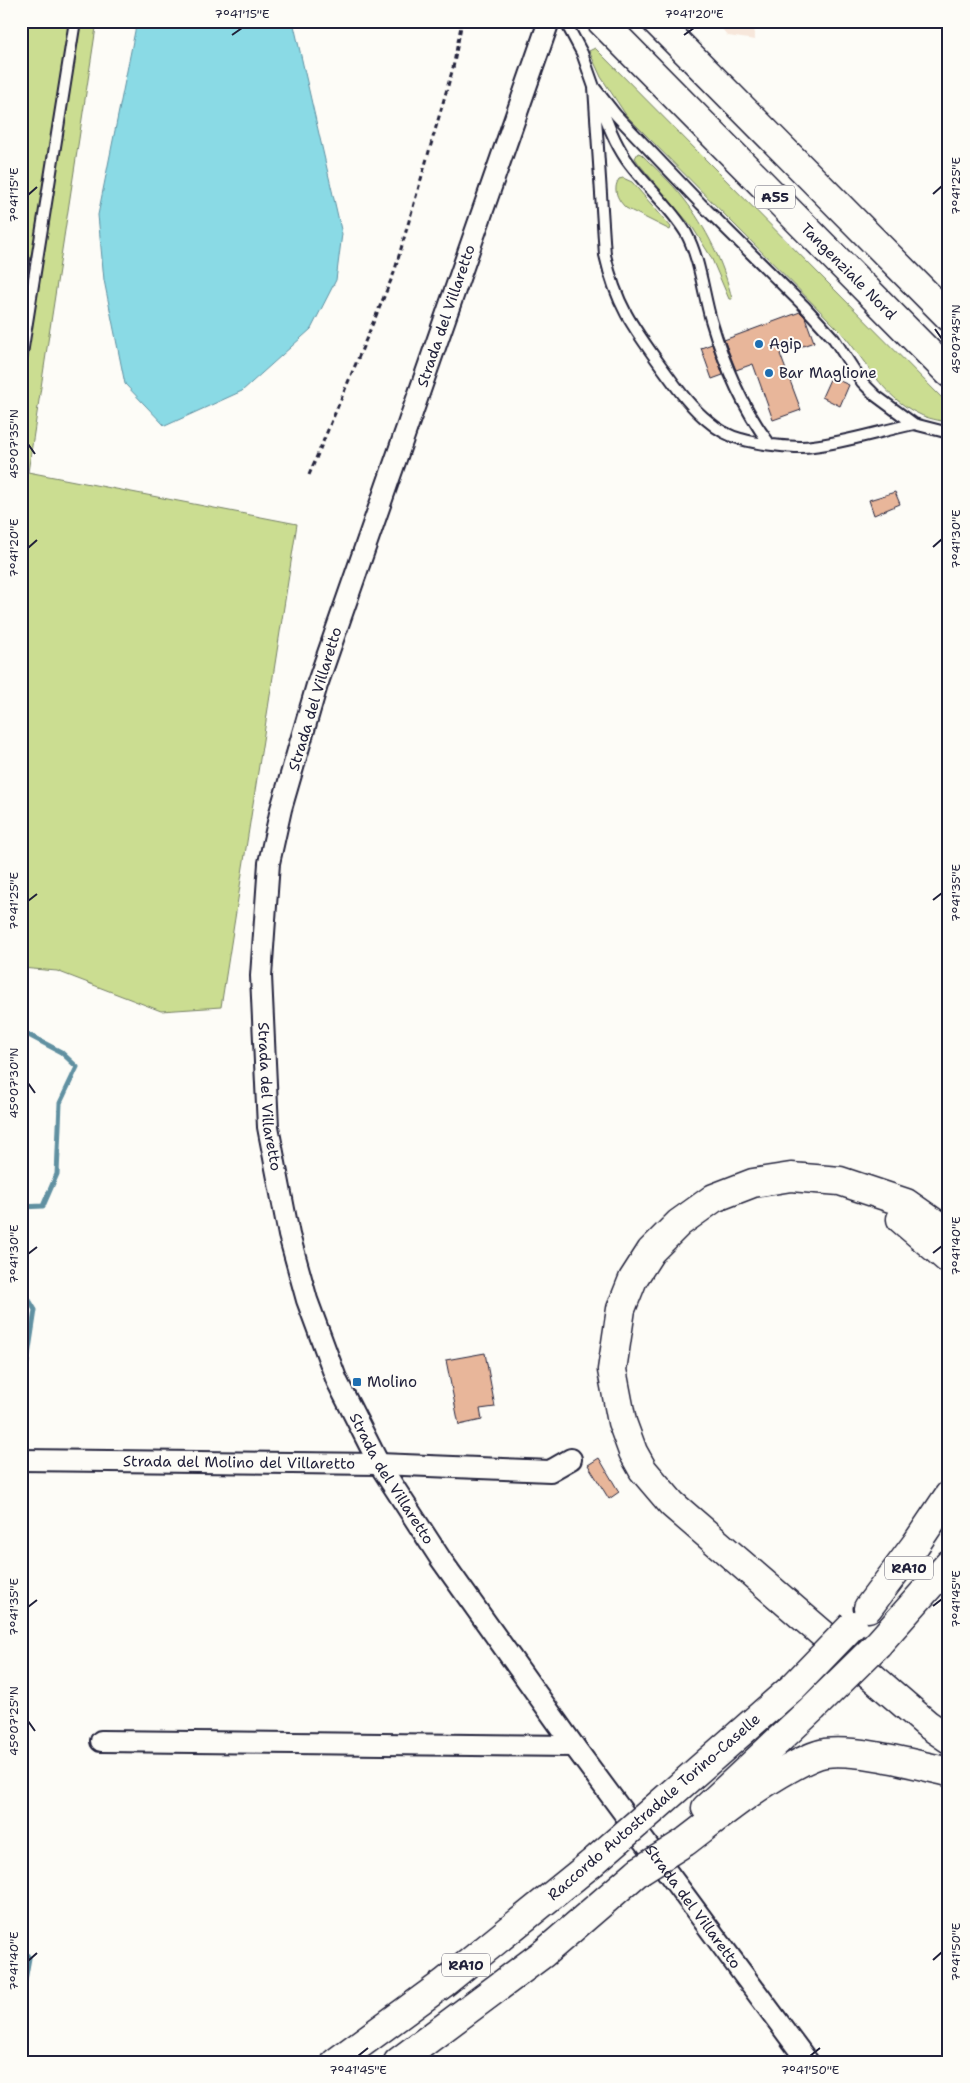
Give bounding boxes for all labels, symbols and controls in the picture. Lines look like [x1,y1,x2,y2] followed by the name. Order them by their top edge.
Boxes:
[215,6,270,22] text: 7°41'15"E
[664,6,724,22] text: 7°41'20"E
[948,157,964,215] text: 7°41'25"E
[6,168,22,223] text: 7°41'15"E
[755,186,795,208] road number: A55
[796,219,901,324] street label: Tangenziale Nord
[412,242,480,390] street label: Strada del Villaretto
[948,304,964,374] text: 45°07'45"N
[769,334,802,354] place label: Agip
[753,338,765,350] marker: Agip
[779,363,877,383] place label: Bar Maglione
[763,367,775,379] marker: Bar Maglione
[6,409,22,479] text: 45°07'35"N
[948,509,964,569] text: 7°41'30"E
[6,518,22,578] text: 7°41'20"E
[284,625,346,773] street label: Strada del Villaretto
[948,864,964,922] text: 7°41'35"E
[6,872,22,930] text: 7°41'25"E
[253,1022,286,1173] street label: Strada del Villaretto
[6,1048,22,1119] text: 45°07'30"N
[948,1216,964,1276] text: 7°41'40"E
[6,1224,22,1284] text: 7°41'30"E
[367,1372,417,1392] place label: Molino
[351,1376,363,1388] marker: Molino
[345,1410,438,1548] street label: Strada del Villaretto
[123,1451,355,1474] street label: Strada del Molino del Villaretto
[885,1556,933,1580] road number: RA10
[948,1570,964,1628] text: 7°41'45"E
[6,1578,22,1636] text: 7°41'35"E
[6,1686,22,1756] text: 45°07'25"N
[544,1709,764,1905] street label: Raccordo Autostradale Torino-Caselle
[640,1841,746,1973] street label: Strada del Villaretto
[948,1923,964,1981] text: 7°41'50"E
[6,1931,22,1991] text: 7°41'40"E
[442,1954,490,1976] road number: RA10
[329,2062,387,2078] text: 7°41'45"E
[781,2062,839,2078] text: 7°41'50"E

